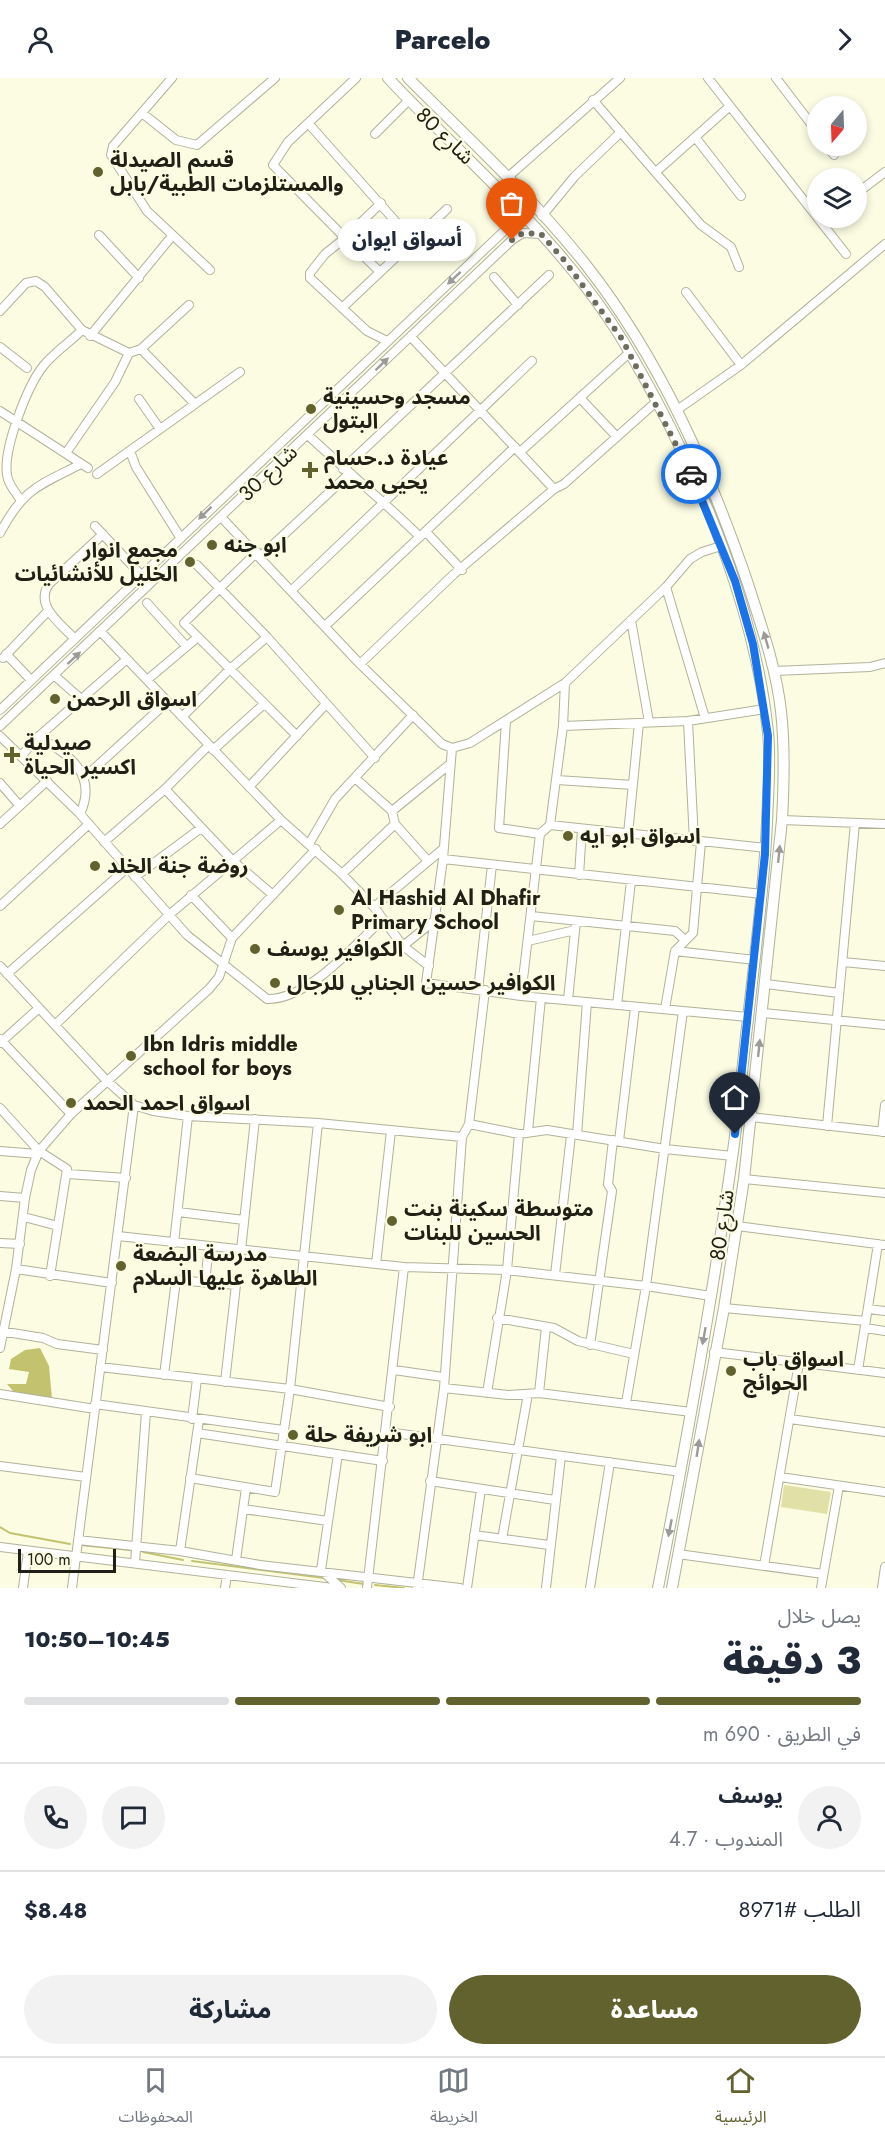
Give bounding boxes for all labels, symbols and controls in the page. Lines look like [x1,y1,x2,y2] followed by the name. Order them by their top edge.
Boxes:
[394,20,491,59] text: Parcelo
[24,23,57,56] icon: person
[828,23,861,56] icon: forward
[807,96,867,156] north arrow
[807,96,867,228] map controls
[409,100,481,172] street label: شارع 80
[110,145,344,199] place label: قسم الصيدلة والمستلزمات الطبية/بابل
[91,165,105,179] marker: قسم الصيدلة والمستلزمات الطبية/بابل
[807,168,867,228] button: layers
[486,178,537,240] pin
[495,187,528,220] icon: bag
[338,219,476,261] callout: أسواق ايوان
[352,225,462,254] text: أسواق ايوان
[447,271,461,285] one-way arrow
[375,357,390,371] one-way arrow
[323,382,471,436] place label: مسجد وحسينية البتول
[304,402,318,416] marker: مسجد وحسينية البتول
[232,438,304,508] street label: شارع 30
[324,443,448,497] place label: عيادة د.حسام يحيى محمد
[661,444,721,504] courier
[675,458,708,491] icon: car
[301,461,319,479] marker: عيادة د.حسام يحيى محمد
[199,506,213,520] one-way arrow
[224,530,287,560] place label: ابو جنه
[15,535,178,589] place label: مجمع انوار الخليل للأنشائيات
[205,538,219,552] marker: ابو جنه
[183,555,197,569] marker: مجمع انوار الخليل للأنشائيات
[760,631,770,649] one-way arrow
[66,651,80,665] one-way arrow
[67,684,197,714] place label: اسواق الرحمن
[48,692,62,706] marker: اسواق الرحمن
[24,728,136,782] place label: صيدلية اكسير الحياة
[5,748,19,762] marker: صيدلية اكسير الحياة
[580,821,701,851] place label: اسواق ابو ايه
[561,829,575,843] marker: اسواق ابو ايه
[774,844,784,863] one-way arrow
[107,851,249,881] place label: روضة جنة الخلد
[88,859,102,873] marker: روضة جنة الخلد
[350,883,541,937] place label: Al Hashid Al Dhafir Primary School
[332,903,346,917] marker: Al Hashid Al Dhafir Primary School
[267,934,403,964] place label: الكوافير يوسف
[248,942,262,956] marker: الكوافير يوسف
[287,968,555,1000] place label: الكوافير حسين الجنابي للرجال
[268,976,282,990] marker: الكوافير حسين الجنابي للرجال
[143,1029,298,1083] place label: Ibn Idris middle school for boys
[754,1038,764,1057] one-way arrow
[124,1049,138,1063] marker: Ibn Idris middle school for boys
[709,1072,760,1134] pin
[718,1081,751,1114] icon: home
[83,1088,250,1118] place label: اسواق احمد الحمد
[64,1096,78,1110] marker: اسواق احمد الحمد
[702,1188,742,1262] street label: شارع 80
[404,1194,594,1248] place label: متوسطة سكينة بنت الحسين للبنات
[385,1214,399,1228] marker: متوسطة سكينة بنت الحسين للبنات
[133,1239,318,1294] place label: مدرسة البضعة الطاهرة عليها السلام
[114,1259,128,1273] marker: مدرسة البضعة الطاهرة عليها السلام
[699,1326,708,1345] one-way arrow
[743,1344,844,1398] place label: اسواق باب الحوائج
[724,1364,738,1378] marker: اسواق باب الحوائج
[305,1420,432,1450] place label: ابو شريفة حلة
[286,1428,300,1442] marker: ابو شريفة حلة
[694,1438,703,1457] one-way arrow
[665,1518,674,1537] one-way arrow
[18,1546,116,1574] scale bar
[27,1548,71,1571] text: 100 m
[778,1602,861,1631] text: يصل خلال
[24,1623,170,1655] text: 10:45–10:50
[722,1632,861,1689] text: 3 دقيقة
[703,1720,861,1749] text: في الطريق · 690 m
[718,1779,783,1811] text: يوسف
[24,1786,87,1849] button: phone
[102,1786,165,1849] button: chat
[798,1786,861,1849] button: person
[669,1825,783,1854] text: المندوب · 4.7
[738,1893,861,1925] text: الطلب #8971
[24,1894,87,1926] text: $8.48
[24,1975,437,2044] button: مشاركة
[449,1975,861,2044] button: مساعدة
[119,2064,193,2134] tab: المحفوظات
[430,2064,478,2134] tab: الخريطة
[715,2064,766,2134] tab: الرئيسية

